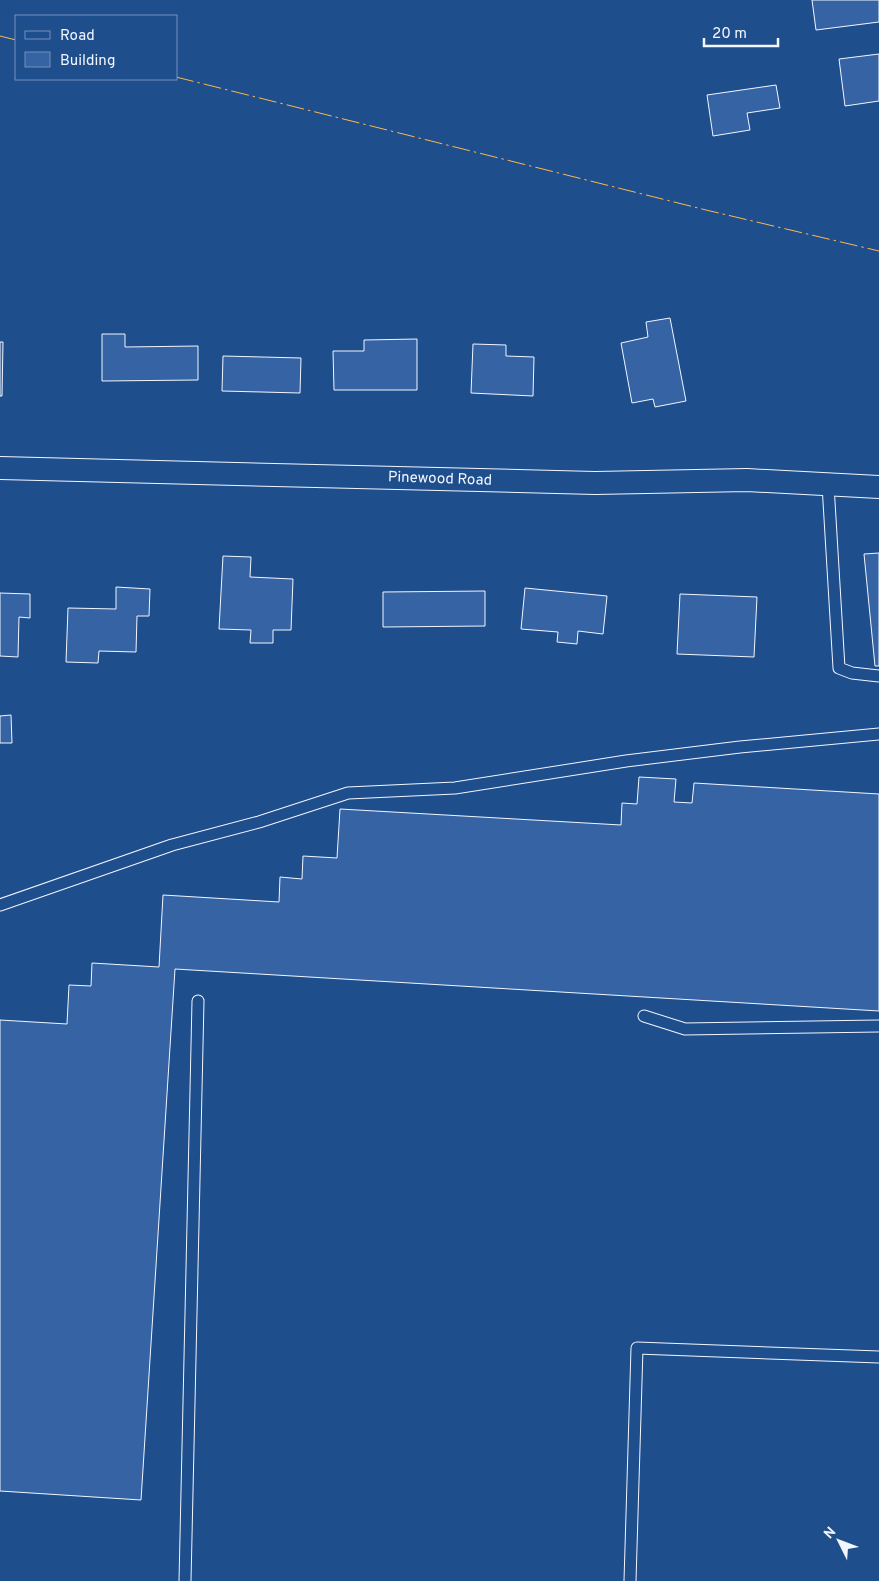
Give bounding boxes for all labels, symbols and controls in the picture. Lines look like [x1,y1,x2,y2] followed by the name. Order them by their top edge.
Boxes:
[15,15,178,80] legend
[704,15,778,47] scale bar
[712,25,747,44] text: 20 m
[60,27,95,46] text: Road
[60,52,115,71] text: Building
[387,468,492,491] street label: Pinewood Road
[814,1516,864,1566] north arrow
[821,1524,840,1543] text: N

